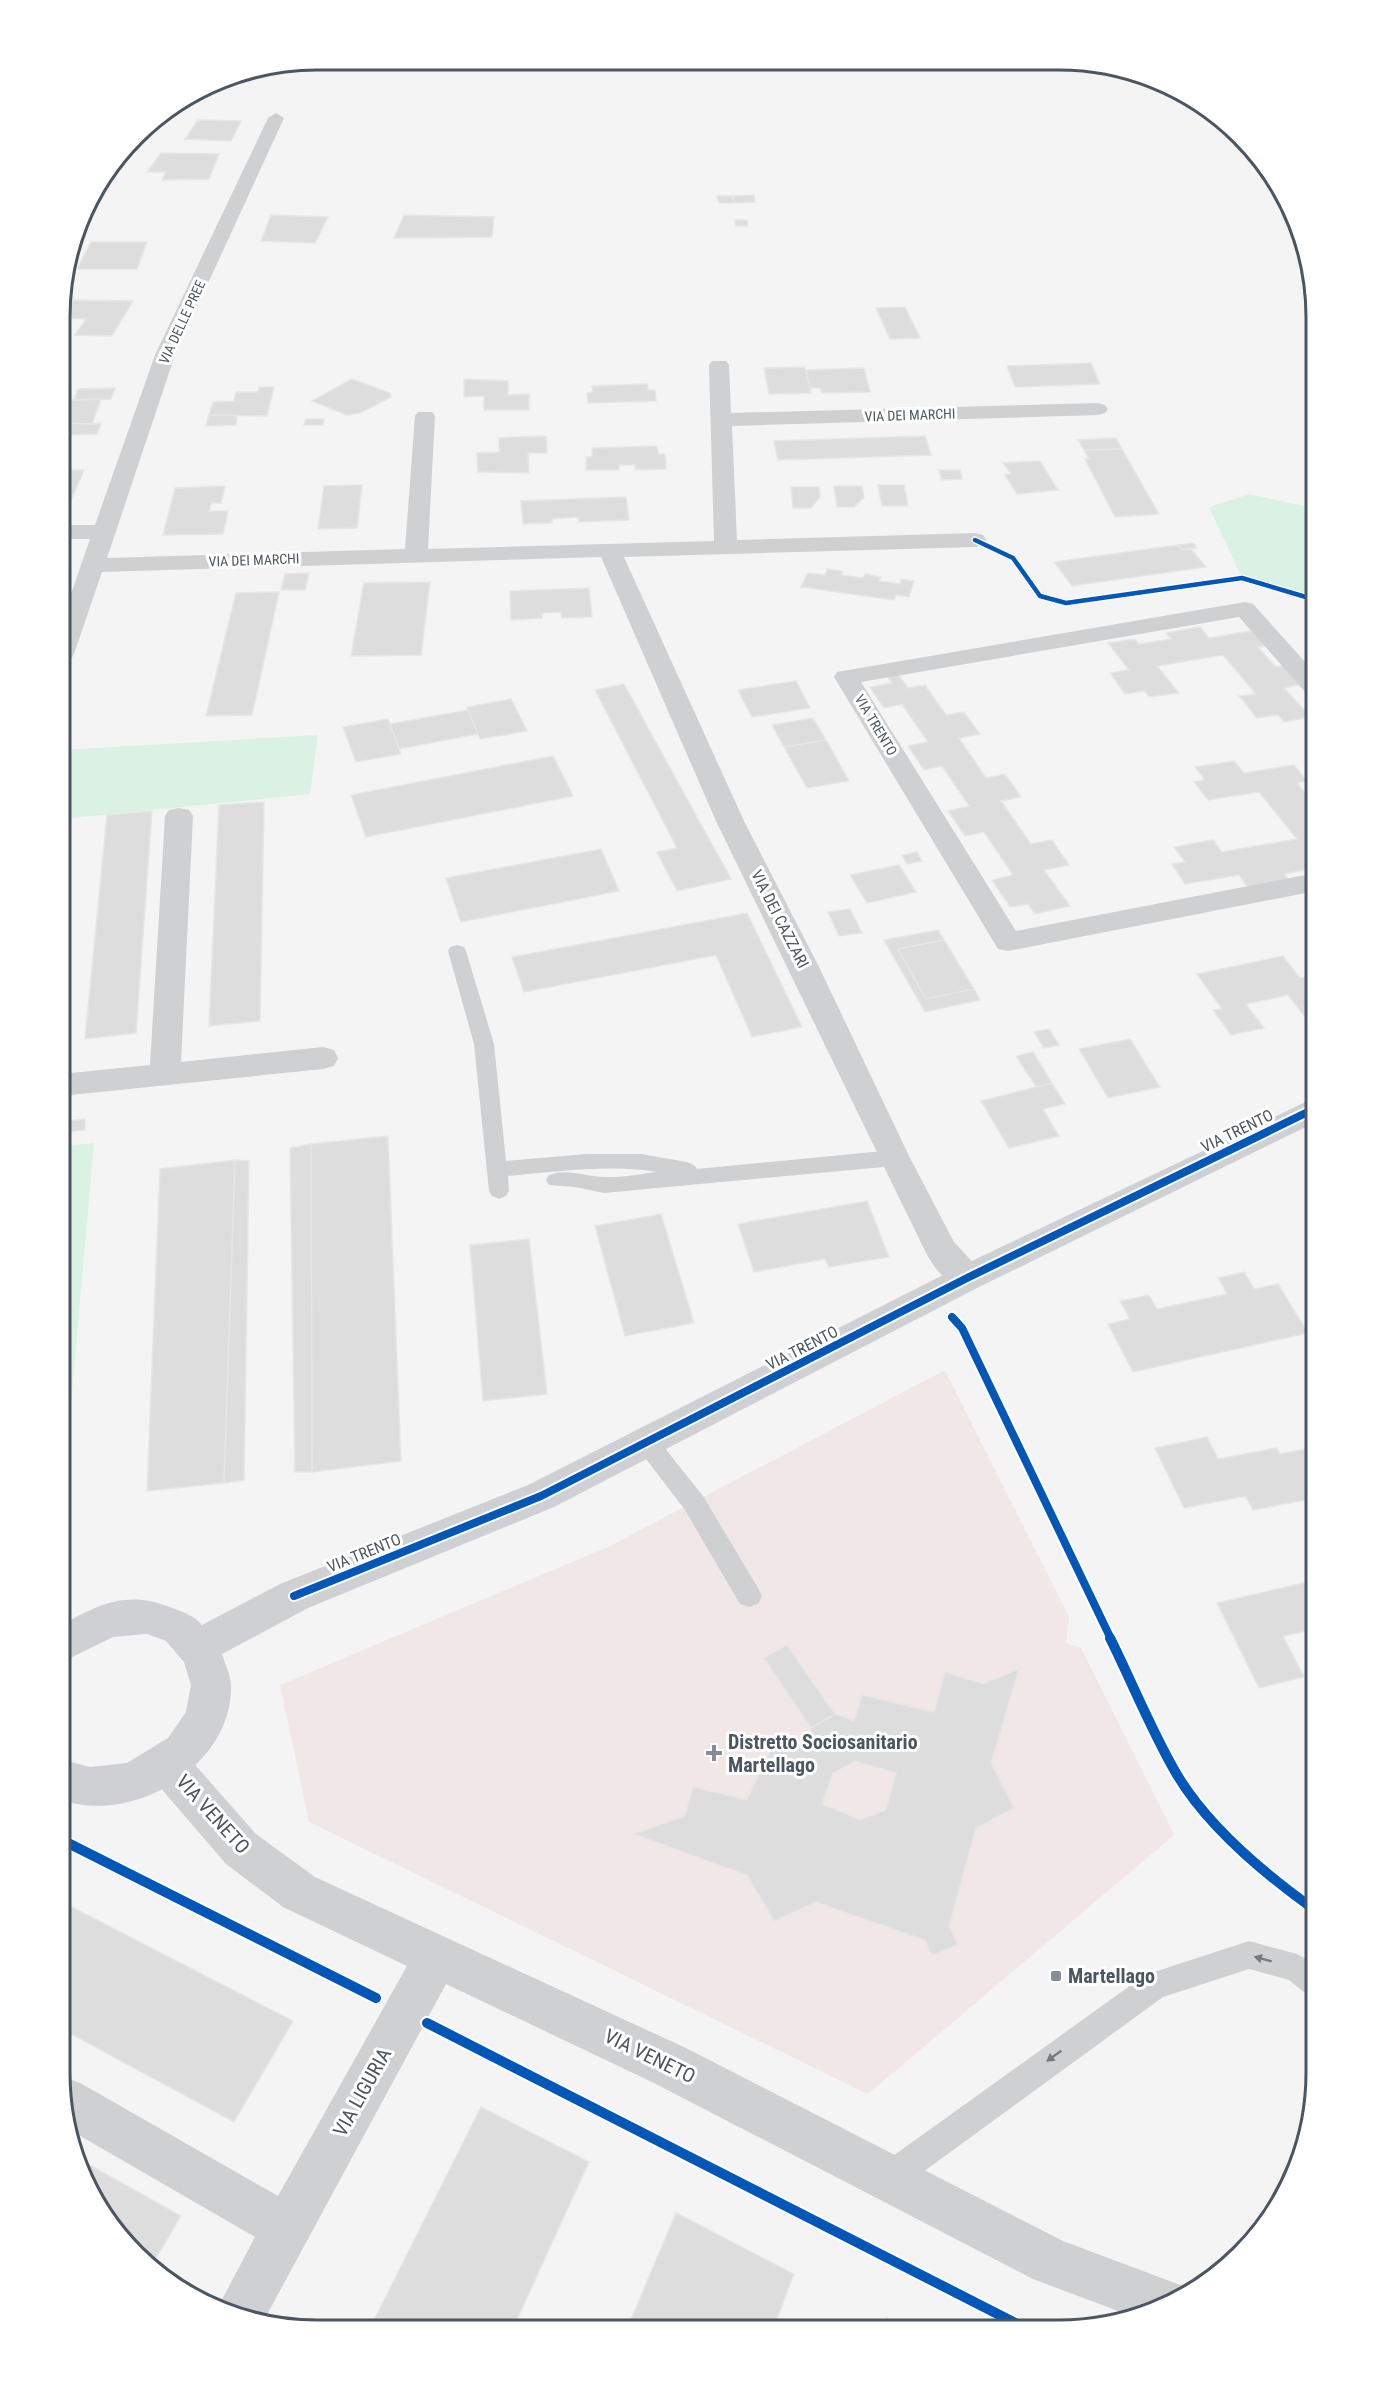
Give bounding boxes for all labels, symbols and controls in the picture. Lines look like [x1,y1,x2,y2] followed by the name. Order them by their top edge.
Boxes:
[156,278,208,366] street label: VIA DELLE PREE
[864,405,956,425] street label: VIA DEI MARCHI
[208,550,300,570] street label: VIA DEI MARCHI
[852,692,900,758] street label: VIA TRENTO
[747,867,813,971] street label: VIA DEI CAZZARI
[1198,1105,1276,1157] street label: VIA TRENTO
[763,1322,841,1374] street label: VIA TRENTO
[324,1530,404,1576] street label: VIA TRENTO
[728,1730,918,1777] place label: Distretto Sociosanitario Martellago
[705,1744,723,1762] marker: Distretto Sociosanitario Martellago
[171,1769,255,1859] street label: VIA VENETO
[1254,1953,1273,1963] one-way arrow
[1068,1964,1155,1988] place label: Martellago
[1049,1969,1063,1983] marker: Martellago
[601,2024,699,2088] street label: VIA VENETO
[328,2043,396,2140] street label: VIA LIGURIA
[1047,2050,1062,2062] one-way arrow

